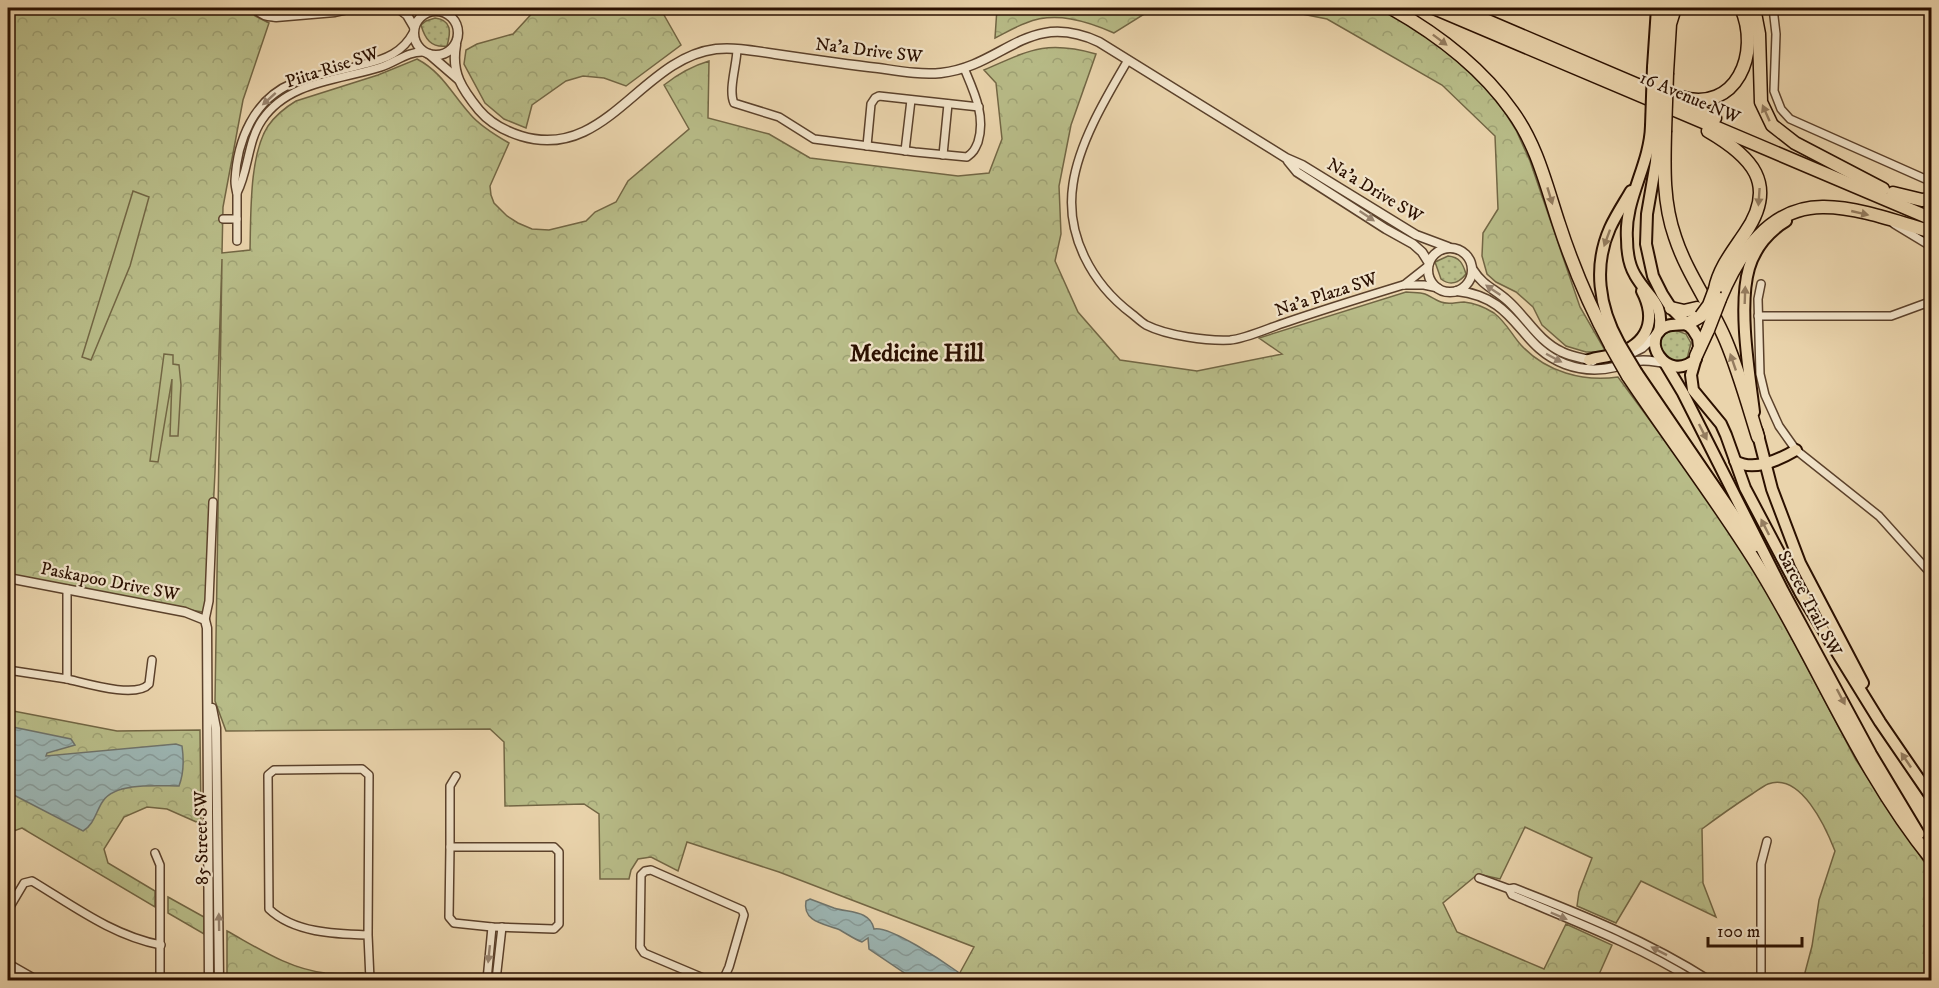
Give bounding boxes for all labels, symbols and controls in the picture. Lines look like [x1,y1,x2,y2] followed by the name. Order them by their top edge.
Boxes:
[1432,33,1448,46] one-way arrow
[814,34,924,69] street label: Na'a Drive SW
[283,42,382,93] street label: Piita Rise SW
[1636,67,1744,129] street label: 16 Avenue NW
[262,92,277,105] one-way arrow
[1761,103,1771,121] one-way arrow
[1323,154,1427,228] street label: Na'a Drive SW
[1546,187,1555,205] one-way arrow
[1754,188,1763,207] one-way arrow
[1851,208,1869,218] one-way arrow
[1359,211,1375,222] one-way arrow
[1601,229,1611,247] one-way arrow
[1272,268,1381,322] street label: Na'a Plaza SW
[1485,285,1501,296] one-way arrow
[1741,286,1750,305] one-way arrow
[850,339,985,369] district label: Medicine Hill
[1545,353,1562,363] one-way arrow
[1728,353,1738,371] one-way arrow
[1699,424,1708,441] one-way arrow
[1760,519,1770,536] one-way arrow
[1772,547,1846,660] street label: Sarcee Trail SW
[39,558,182,606] street label: Paskapoo Drive SW
[1837,689,1846,706] one-way arrow
[1900,753,1912,769] one-way arrow
[190,790,214,885] street label: 85 Street SW
[1708,910,1802,948] scale bar
[1550,911,1568,921] one-way arrow
[214,913,223,932] one-way arrow
[1717,921,1760,943] text: 100 m
[484,944,494,963] one-way arrow
[1650,946,1667,956] one-way arrow

